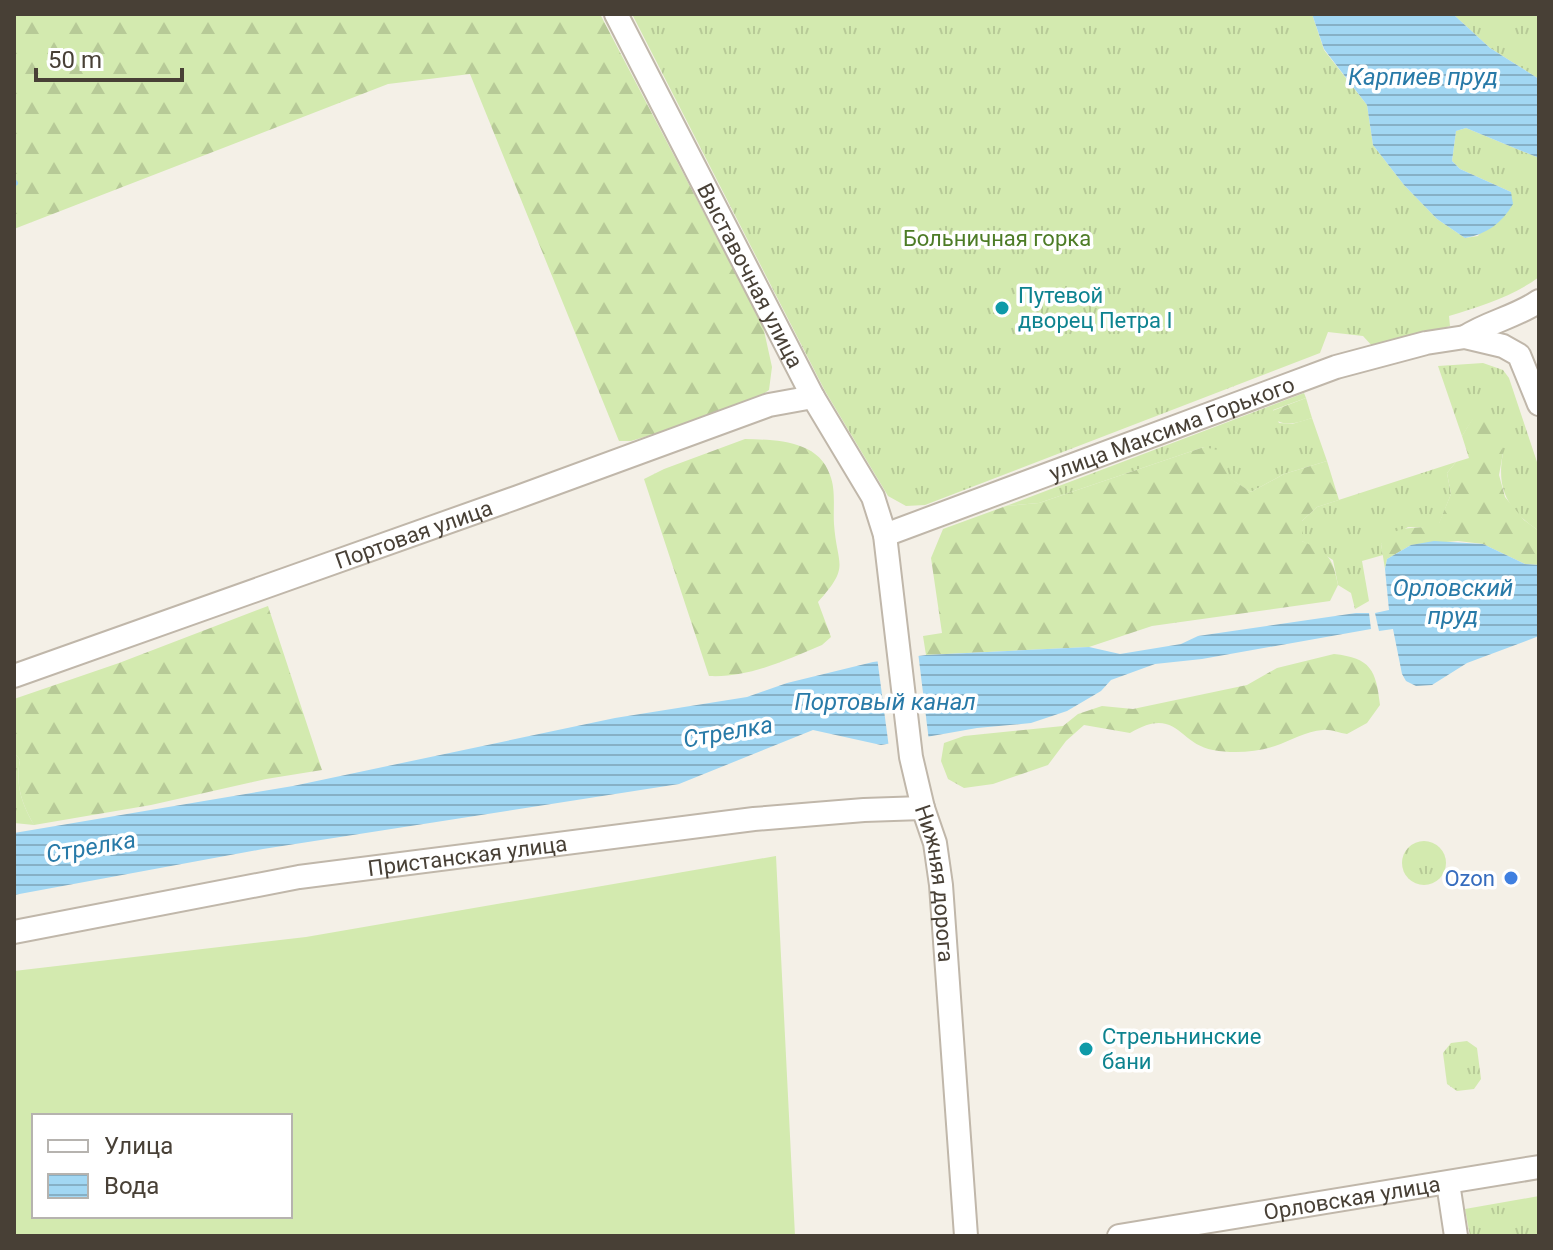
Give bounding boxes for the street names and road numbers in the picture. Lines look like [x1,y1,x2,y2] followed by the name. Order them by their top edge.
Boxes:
[693,179,808,372] street label: Выставочная улица
[1046,371,1298,485] street label: улица Максима Горького
[332,495,495,573] street label: Портовая улица
[910,801,959,963] street label: Нижняя дорога
[366,830,569,881] street label: Пристанская улица
[1262,1171,1442,1225] street label: Орловская улица

